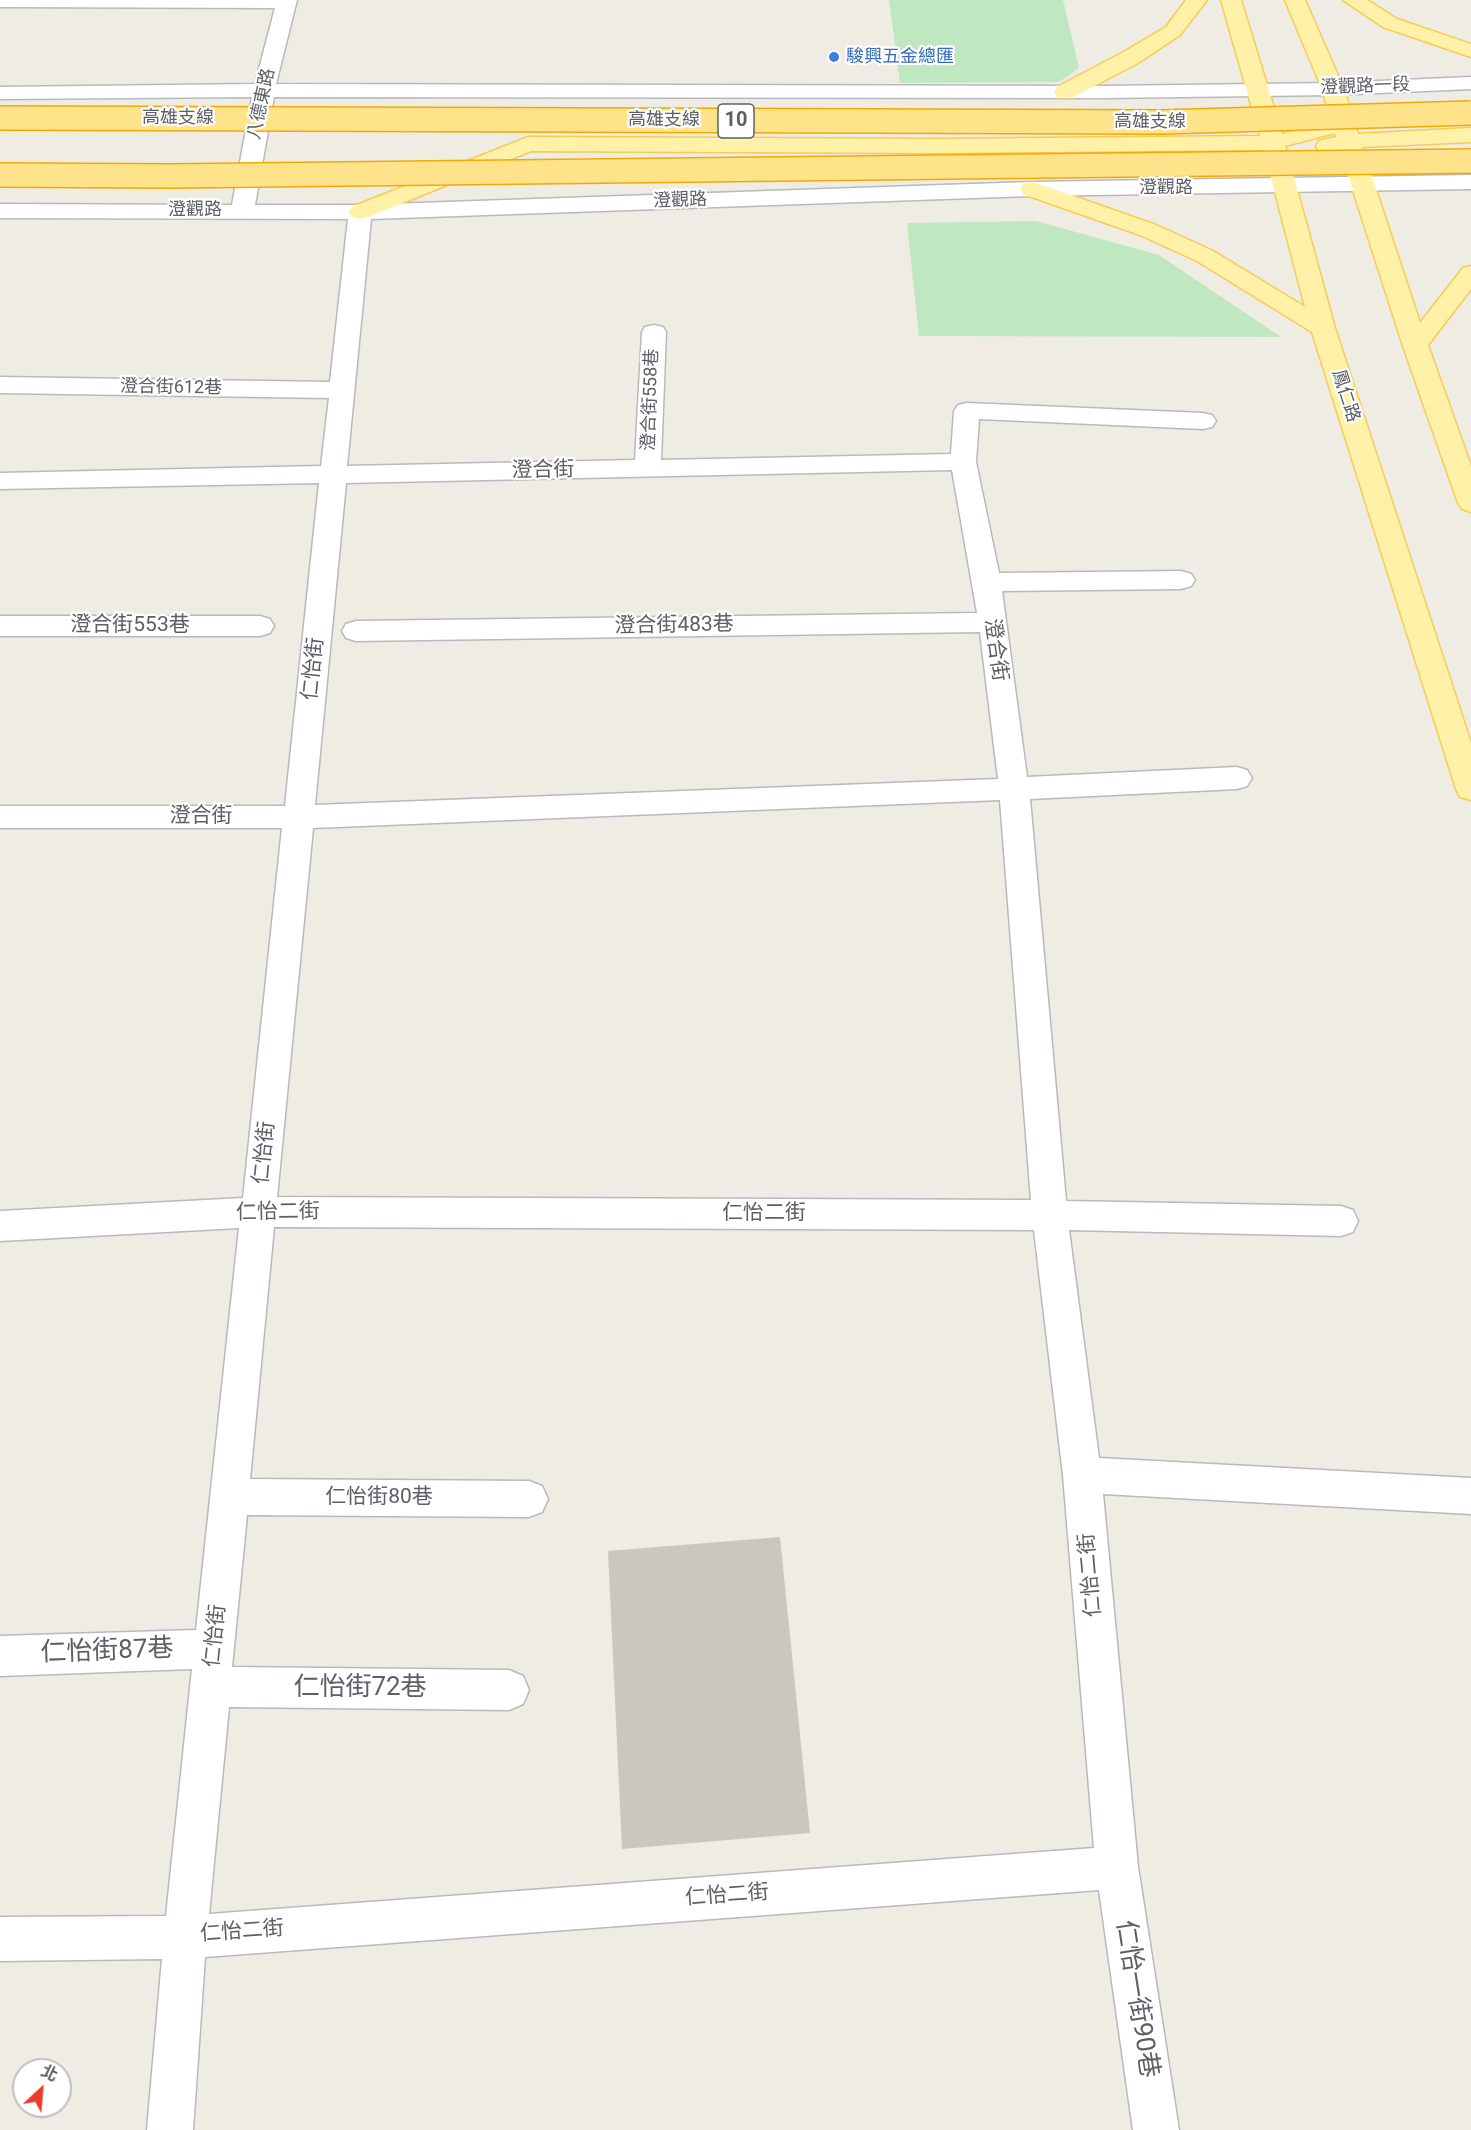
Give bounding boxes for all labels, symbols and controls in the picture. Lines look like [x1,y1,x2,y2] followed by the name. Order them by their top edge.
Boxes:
[846,46,954,68] place label: 駿興五金總匯
[827,50,841,64] marker: 駿興五金總匯
[244,67,280,141] street label: 八德東路
[1320,75,1410,99] street label: 澄觀路一段
[718,104,754,138] road number: 10
[142,107,214,129] street label: 高雄支線
[628,109,700,131] street label: 高雄支線
[1114,111,1186,133] street label: 高雄支線
[1139,177,1193,199] street label: 澄觀路
[653,189,707,213] street label: 澄觀路
[168,199,222,221] street label: 澄觀路
[638,348,664,452] street label: 澄合街558巷
[1326,367,1364,425] street label: 鳳仁路
[120,376,222,400] street label: 澄合街612巷
[511,458,575,484] street label: 澄合街
[614,612,734,640] street label: 澄合街483巷
[70,613,190,639] street label: 澄合街553巷
[978,617,1012,683] street label: 澄合街
[298,636,330,702] street label: 仁怡街
[170,804,232,830] street label: 澄合街
[249,1120,281,1186] street label: 仁怡街
[236,1200,320,1226] street label: 仁怡二街
[722,1201,806,1227] street label: 仁怡二街
[325,1485,433,1511] street label: 仁怡街80巷
[1075,1532,1107,1618] street label: 仁怡二街
[200,1603,232,1669] street label: 仁怡街
[40,1634,174,1670] street label: 仁怡街87巷
[293,1672,427,1704] street label: 仁怡街72巷
[684,1881,770,1911] street label: 仁怡二街
[199,1917,285,1947] street label: 仁怡二街
[1108,1918,1164,2080] street label: 仁怡一街90巷
[12,2058,72,2118] north arrow
[38,2061,61,2085] text: 北

